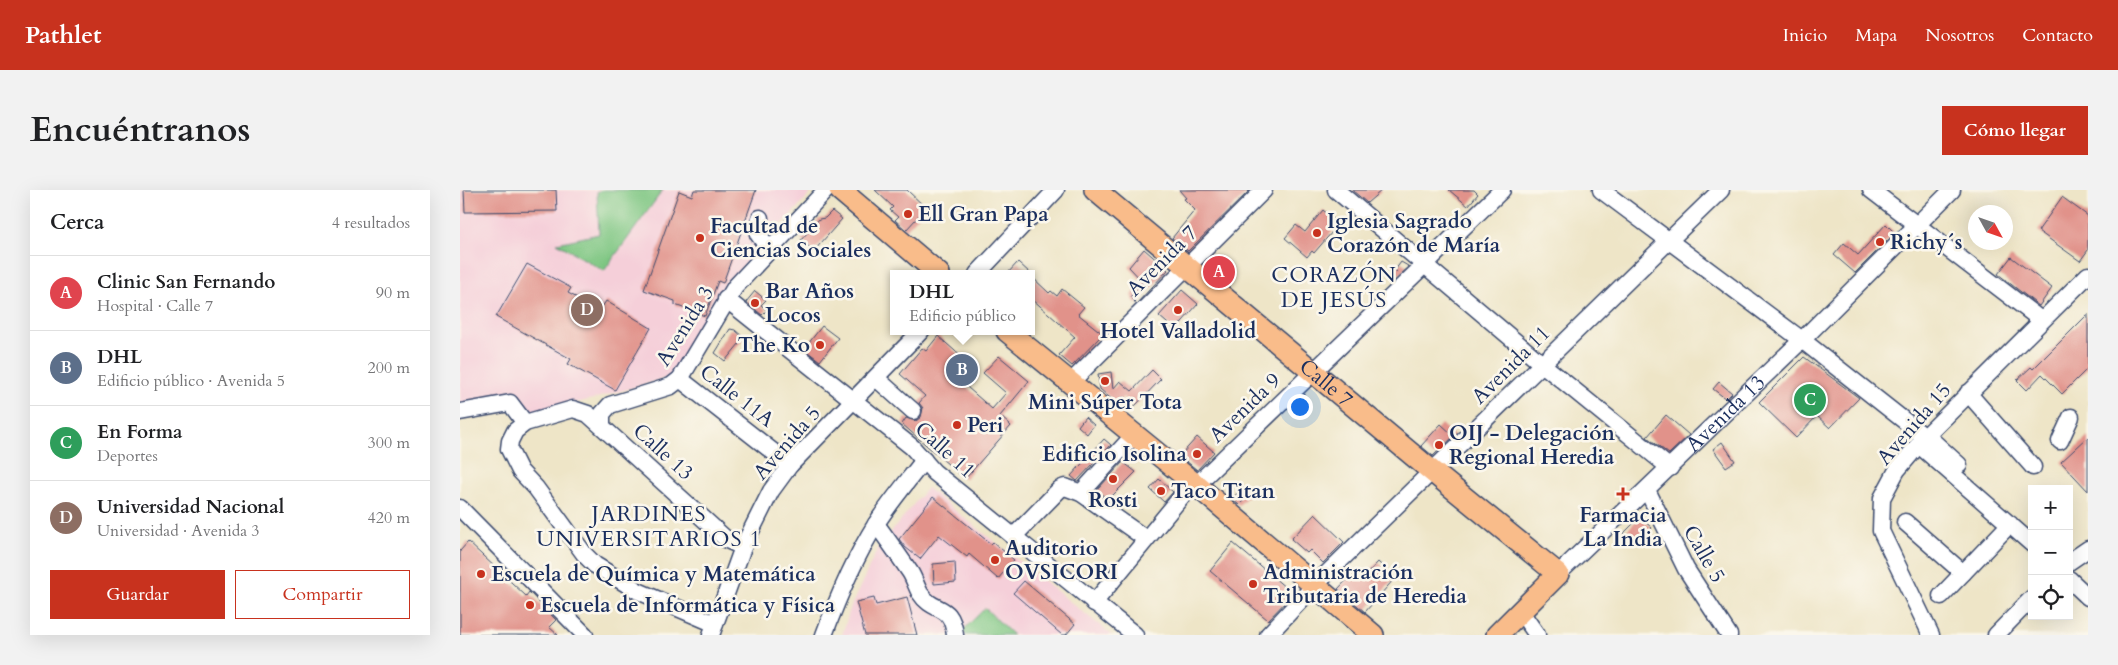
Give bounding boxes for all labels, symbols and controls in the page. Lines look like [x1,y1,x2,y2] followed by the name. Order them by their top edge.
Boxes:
[25,19,102,52] text: Pathlet
[1783,23,1827,48] text: Inicio
[1855,23,1897,48] text: Mapa
[1925,23,1994,48] text: Nosotros
[2022,23,2093,48] text: Contacto
[30,106,251,154] text: Encuéntranos
[1942,106,2088,155] button: Cómo llegar
[918,200,1049,229] place label: Ell Gran Papa
[1968,205,2013,250] north arrow
[1327,207,1501,260] place label: Iglesia Sagrado Corazón de María
[50,208,104,237] text: Cerca
[902,208,914,220] marker: Ell Gran Papa
[332,212,410,234] text: 4 resultados
[710,212,871,265] place label: Facultad de Ciencias Sociales
[1120,219,1204,303] street label: Avenida 7
[1311,227,1323,239] marker: Iglesia Sagrado Corazón de María
[1890,228,1963,257] place label: Richy´s
[694,232,706,244] marker: Facultad de Ciencias Sociales
[1874,236,1886,248] marker: Richy´s
[1203,253,1235,291] pin: A
[1271,260,1397,315] district label: CORAZÓN DE JESÚS
[97,269,275,295] text: Clinic San Fernando
[890,270,1035,335] popup
[765,277,854,330] place label: Bar Años Locos
[909,279,954,305] text: DHL
[649,280,721,372] street label: Avenida 3
[60,282,72,304] text: A
[376,282,410,304] text: 90 m
[571,291,603,329] pin: D
[97,295,213,317] text: Hospital · Calle 7
[749,297,761,309] marker: Bar Años Locos
[1172,304,1184,316] marker: Hotel Valladolid
[909,305,1016,327] text: Edificio público
[1100,317,1256,346] place label: Hotel Valladolid
[1465,319,1557,411] street label: Avenida 11
[738,331,810,360] place label: The Ko
[814,339,826,351] marker: The Ko
[97,344,142,370] text: DHL
[946,351,978,389] pin: B
[1293,352,1359,414] street label: Calle 7
[60,357,72,379] text: B
[368,357,410,379] text: 200 m
[694,358,780,434] street label: Calle 11A
[1203,366,1287,450] street label: Avenida 9
[1679,368,1772,459] street label: Avenida 13
[97,370,285,392] text: Edificio público · Avenida 5
[1099,375,1111,387] marker: Mini Súper Tota
[1870,377,1958,471] street label: Avenida 15
[1794,381,1826,419] pin: C
[1028,388,1183,417] place label: Mini Súper Tota
[1287,394,1313,420] your location
[747,400,827,486] street label: Avenida 5
[967,411,1004,440] place label: Peri
[908,415,982,485] street label: Calle 11
[626,417,700,487] street label: Calle 13
[97,419,183,445] text: En Forma
[951,419,963,431] marker: Peri
[1449,419,1616,472] place label: OIJ - Delegación Regional Heredia
[60,432,72,454] text: C
[368,432,410,454] text: 300 m
[1433,439,1445,451] marker: OIJ - Delegación Regional Heredia
[1042,440,1188,469] place label: Edificio Isolina
[97,445,158,467] text: Deportes
[1191,448,1203,460] marker: Edificio Isolina
[1107,473,1119,485] marker: Rosti
[1171,477,1276,506] place label: Taco Titan
[1155,485,1167,497] marker: Taco Titan
[2028,485,2073,620] map controls
[2028,485,2073,530] button: +
[1088,486,1138,515] place label: Rosti
[1617,488,1629,500] marker: Farmacia La India
[97,494,284,520] text: Universidad Nacional
[536,499,762,554] district label: JARDINES UNIVERSITARIOS 1
[1579,501,1667,554] place label: Farmacia La India
[59,507,73,529] text: D
[368,507,410,529] text: 420 m
[97,520,260,542] text: Universidad · Avenida 3
[1676,520,1732,588] street label: Calle 5
[2028,530,2073,575] button: −
[1005,534,1118,587] place label: Auditorio OVSICORI
[989,554,1001,566] marker: Auditorio OVSICORI
[1263,558,1468,611] place label: Administración Tributaria de Heredia
[491,560,816,589] place label: Escuela de Química y Matemática
[475,568,487,580] marker: Escuela de Química y Matemática
[50,570,225,619] button: Guardar
[235,570,410,619] button: Compartir
[2028,575,2073,620] button: locate
[1247,578,1259,590] marker: Administración Tributaria de Heredia
[540,591,836,620] place label: Escuela de Informática y Física
[524,599,536,611] marker: Escuela de Informática y Física

